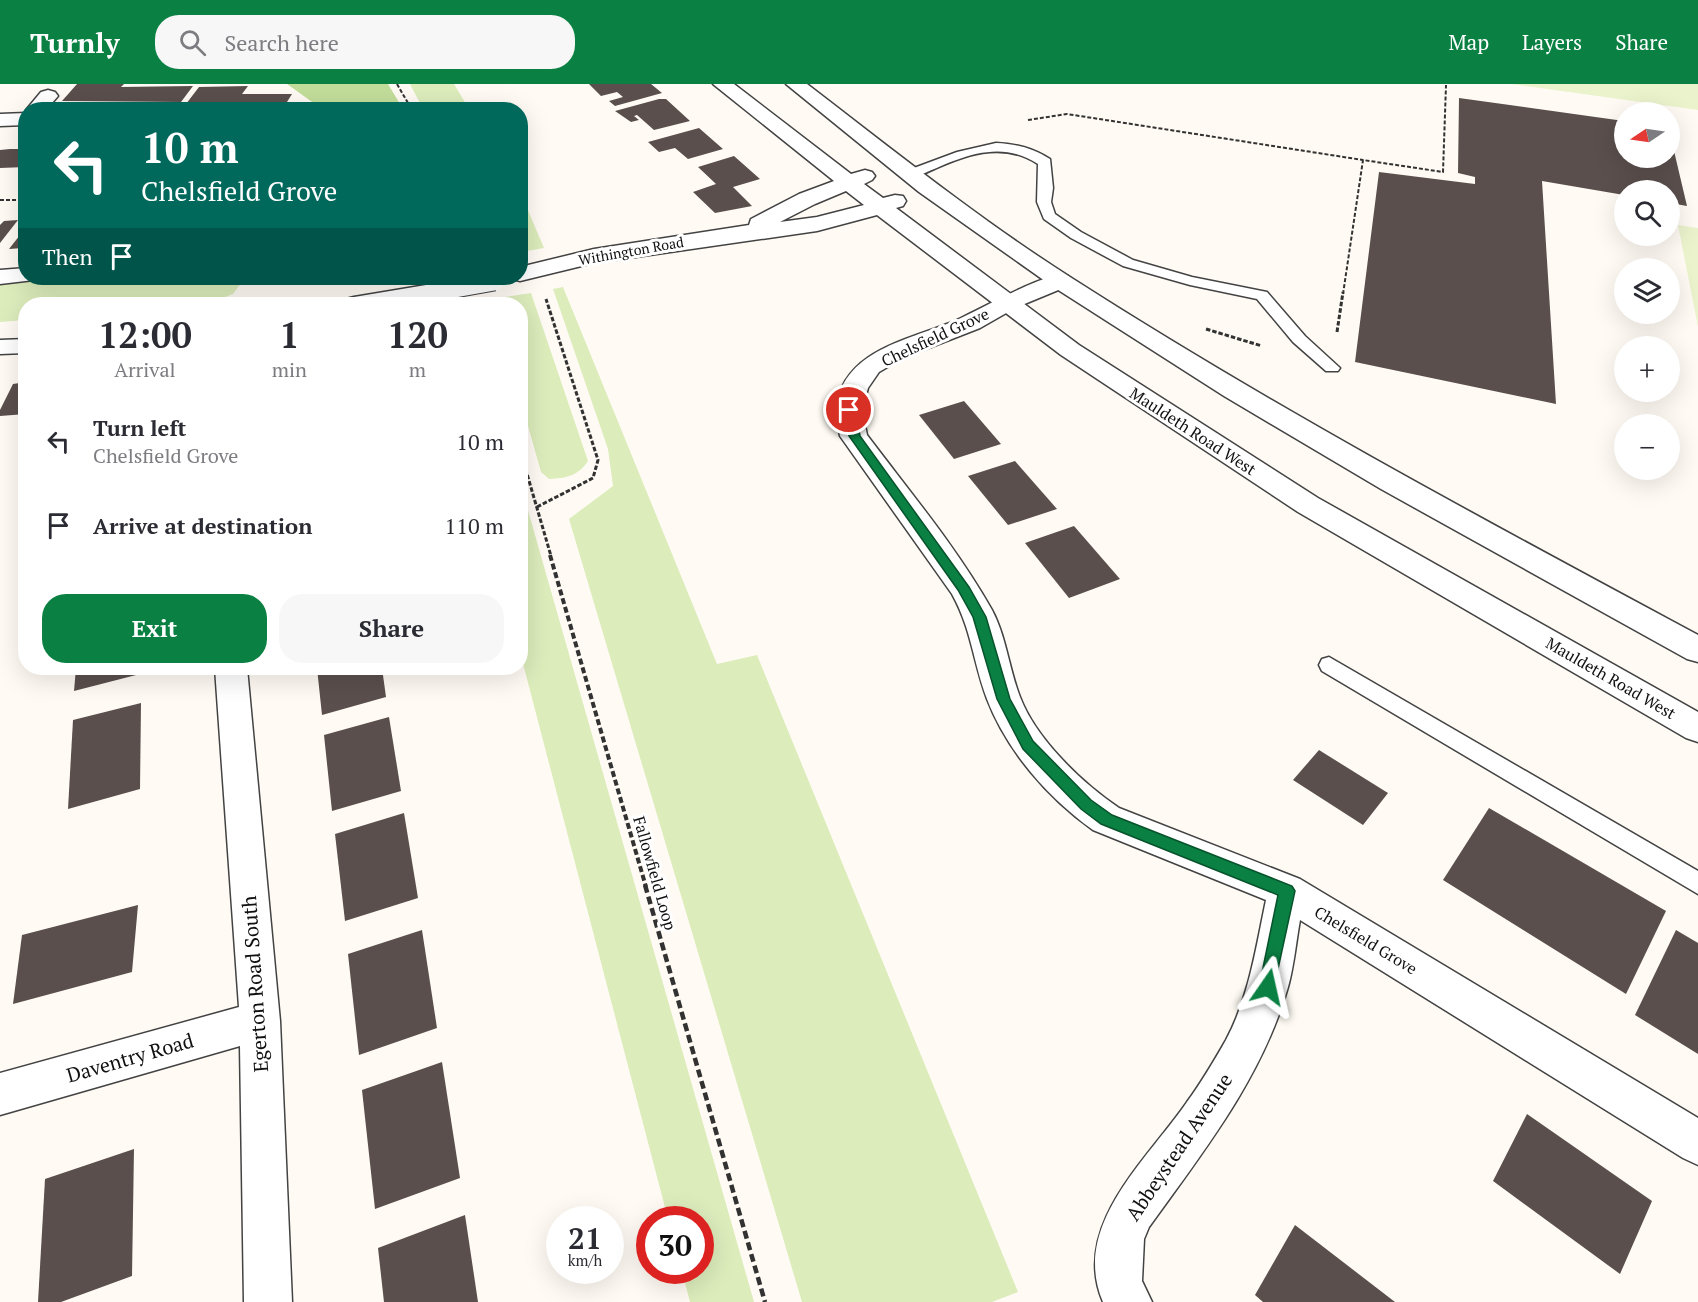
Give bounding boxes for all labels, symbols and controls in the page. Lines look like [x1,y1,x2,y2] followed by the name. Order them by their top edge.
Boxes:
[155,15,575,69] search box
[30,24,119,61] text: Turnly
[176,26,209,59] icon: search
[224,28,339,57] text: Search here
[1448,28,1489,56] text: Map
[1522,28,1582,56] text: Layers
[1615,28,1668,56] text: Share
[1614,102,1680,168] north arrow
[1614,102,1680,480] map controls
[141,119,239,175] text: 10 m
[42,126,120,204] icon: left
[141,173,337,209] text: Chelsfield Grove
[1614,180,1680,246] button: search
[577,232,685,269] street label: Withington Road
[105,240,138,273] icon: arrive
[42,242,93,271] text: Then
[1614,258,1680,324] button: layers
[878,302,992,372] street label: Chelsfield Grove
[98,311,192,358] text: 12:00
[279,311,300,358] text: 1
[387,311,448,358] text: 120
[1614,336,1680,402] button: +
[114,356,176,383] text: Arrival
[272,356,307,383] text: min
[409,356,426,383] text: m
[1126,382,1260,480] street label: Mauldeth Road West
[823,384,874,435] pin
[832,393,865,426] icon: arrive
[93,413,186,442] text: Turn left
[1614,414,1680,480] button: −
[42,425,75,458] icon: left
[456,427,504,456] text: 10 m
[93,442,238,469] text: Chelsfield Grove
[42,509,75,542] icon: arrive
[93,511,312,540] text: Arrive at destination
[444,511,504,540] text: 110 m
[42,594,267,663] button: Exit
[279,594,504,663] button: Share
[1542,632,1680,724] street label: Mauldeth Road West
[628,813,682,933] street label: Fallowfield Loop
[235,895,274,1073] street label: Egerton Road South
[1310,901,1422,979] street label: Chelsfield Grove
[1236,955,1300,1019] position arrow
[63,1026,197,1089] street label: Daventry Road
[1119,1068,1238,1226] street label: Abbeystead Avenue
[636,1206,714,1284] speed limit sign: 30
[568,1218,602,1258] text: 21
[568,1250,602,1270] text: km/h

